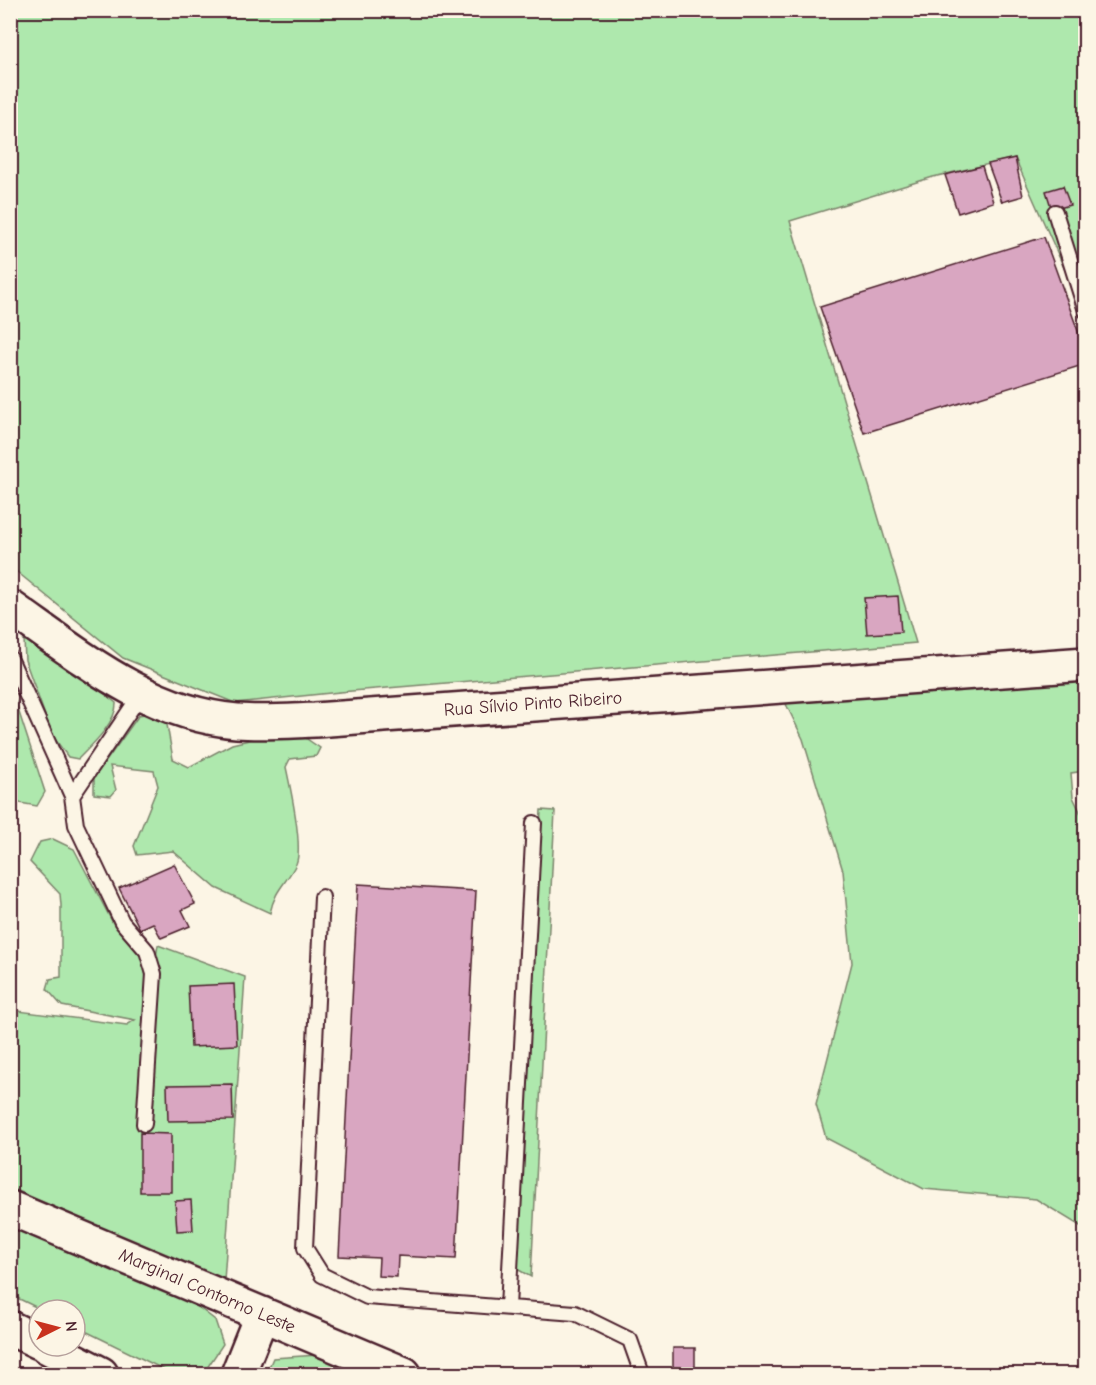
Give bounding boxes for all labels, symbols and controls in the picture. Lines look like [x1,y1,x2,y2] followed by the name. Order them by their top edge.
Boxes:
[443,687,623,721] street label: Rua Sílvio Pinto Ribeiro
[115,1244,299,1338] street label: Marginal Contorno Leste
[27,1298,87,1358] north arrow
[61,1320,80,1333] text: N

